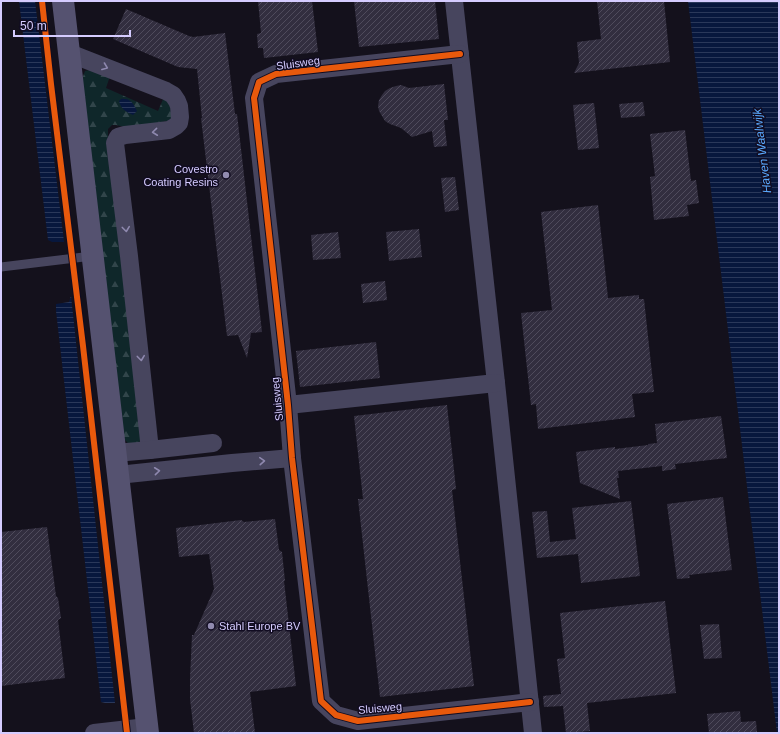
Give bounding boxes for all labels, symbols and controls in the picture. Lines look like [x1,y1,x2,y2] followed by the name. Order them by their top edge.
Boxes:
[14,12,130,38] scale bar
[20,19,47,33] text: 50 m
[275,54,321,72] street label: Sluisweg
[102,63,109,71] one-way arrow
[750,107,774,194] water label: Haven Waalwijk
[152,127,158,136] one-way arrow
[143,163,219,188] place label: Covestro Coating Resins
[221,170,231,180] marker: Covestro Coating Resins
[121,226,130,232] one-way arrow
[136,355,145,361] one-way arrow
[269,376,285,422] street label: Sluisweg
[259,456,265,465] one-way arrow
[154,466,160,475] one-way arrow
[219,620,301,632] place label: Stahl Europe BV
[206,621,216,631] marker: Stahl Europe BV
[358,700,402,716] street label: Sluisweg

